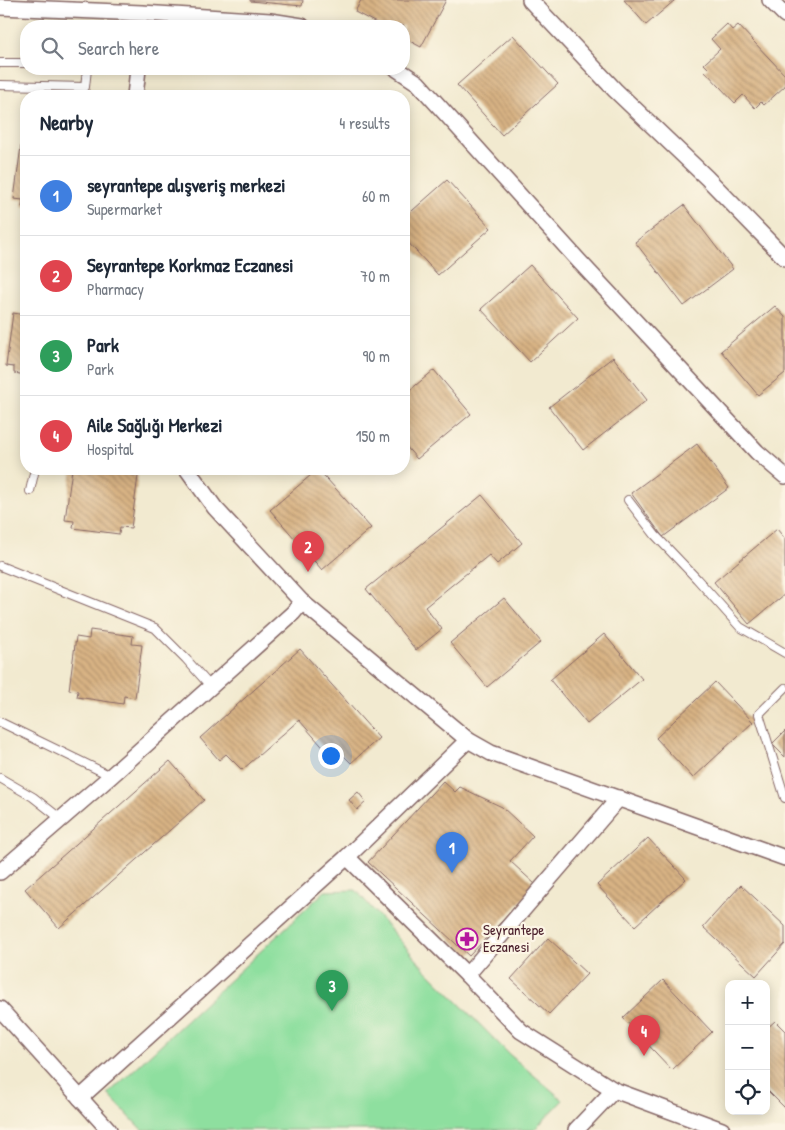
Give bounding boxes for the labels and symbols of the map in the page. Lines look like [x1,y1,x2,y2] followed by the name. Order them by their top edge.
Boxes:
[292,531,324,572] pin: 2
[318,743,344,769] your location
[436,832,468,873] pin: 1
[483,919,544,957] place label: Seyrantepe Eczanesi
[455,927,479,951] pharmacy icon: Seyrantepe Eczanesi
[316,970,348,1011] pin: 3
[628,1015,660,1056] pin: 4

